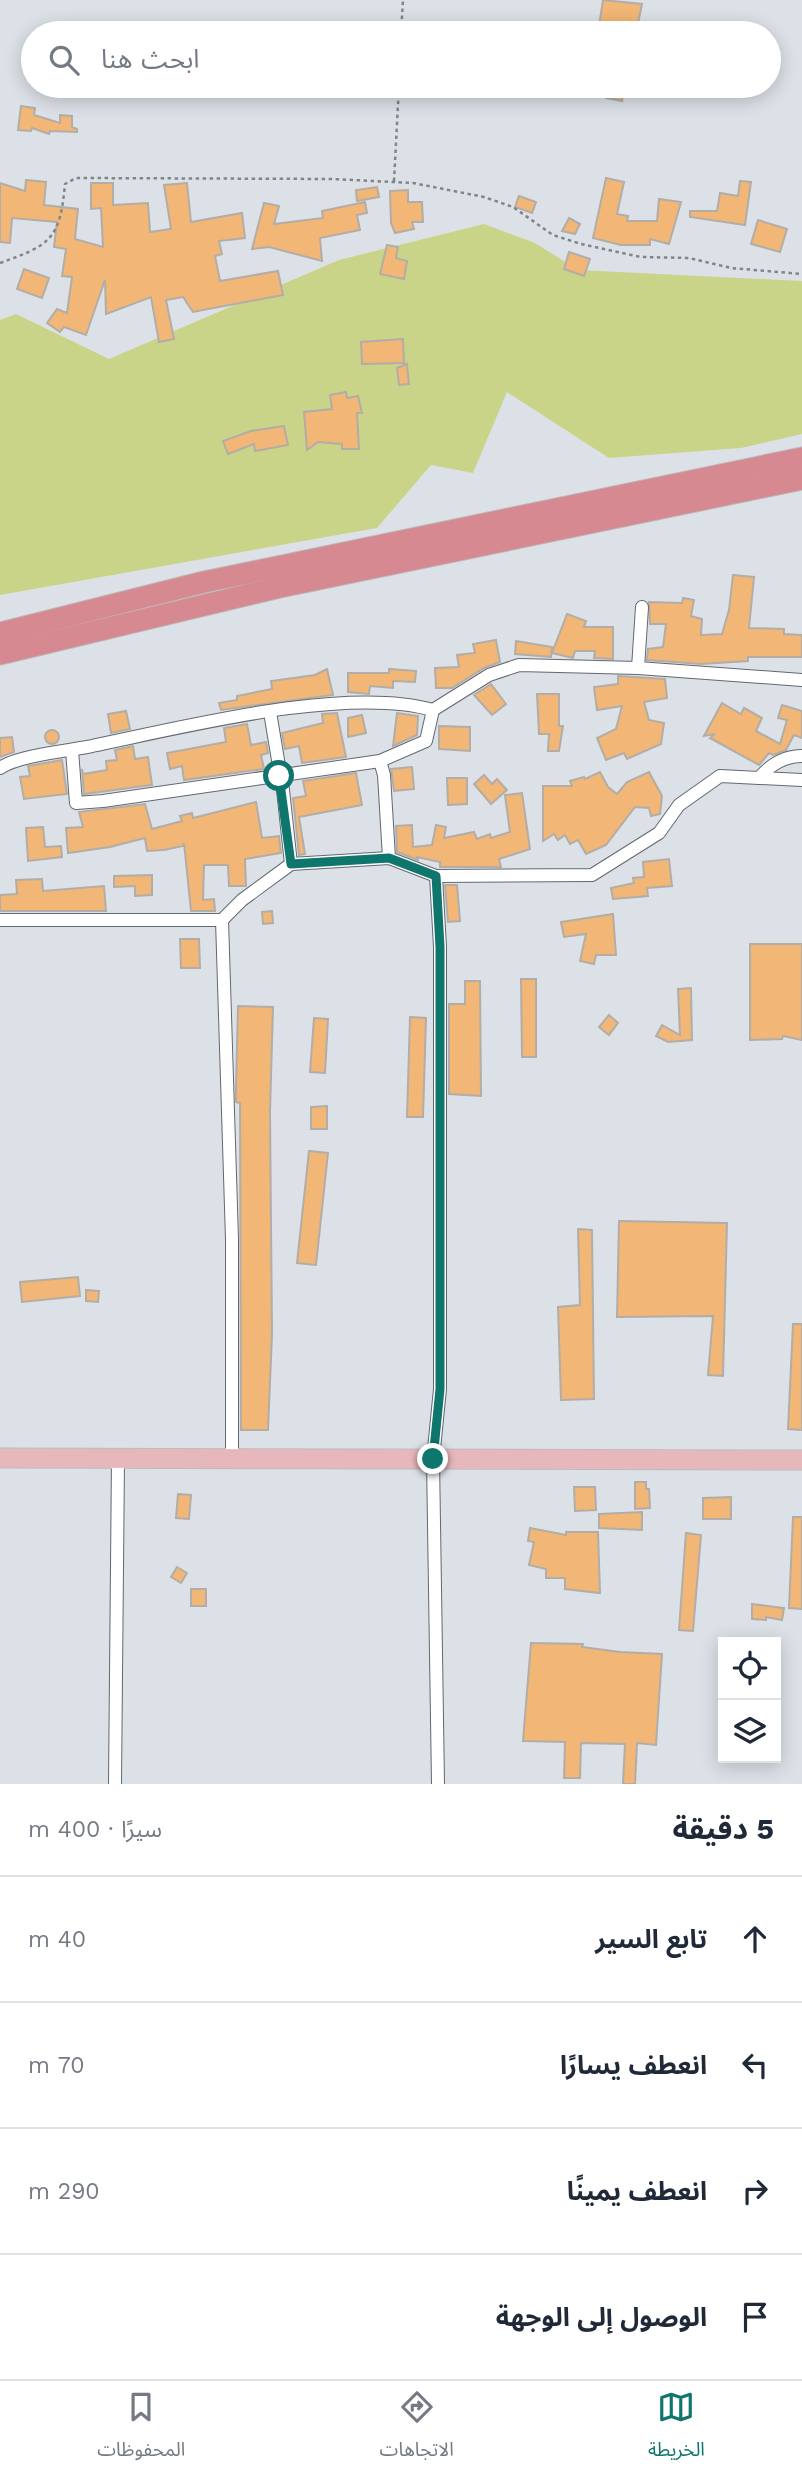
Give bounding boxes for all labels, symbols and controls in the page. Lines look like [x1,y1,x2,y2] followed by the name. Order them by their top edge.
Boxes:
[21,21,781,98] search box
[45,41,83,79] icon: search
[101,44,199,74] text: ابحث هنا
[263,760,294,791] route start
[417,1443,448,1474] route end
[718,1637,781,1763] map controls
[718,1637,781,1700] button: locate
[718,1700,781,1763] button: layers
[672,1811,774,1846] text: 5 دقيقة
[28,1816,162,1843] text: سيرًا · 400 m
[736,1920,774,1958] icon: ahead
[595,1924,707,1954] text: تابع السير
[28,1926,86,1953] text: 40 m
[736,2046,774,2084] icon: left
[560,2050,707,2080] text: انعطف يسارًا
[28,2052,85,2079] text: 70 m
[736,2172,774,2210] icon: right
[567,2176,707,2206] text: انعطف يمينًا
[28,2178,100,2205] text: 290 m
[736,2298,774,2336] icon: arrive
[496,2302,707,2332] text: الوصول إلى الوجهة
[97,2388,185,2470] tab: المحفوظات
[380,2388,454,2470] tab: الاتجاهات
[648,2388,705,2470] tab: الخريطة

